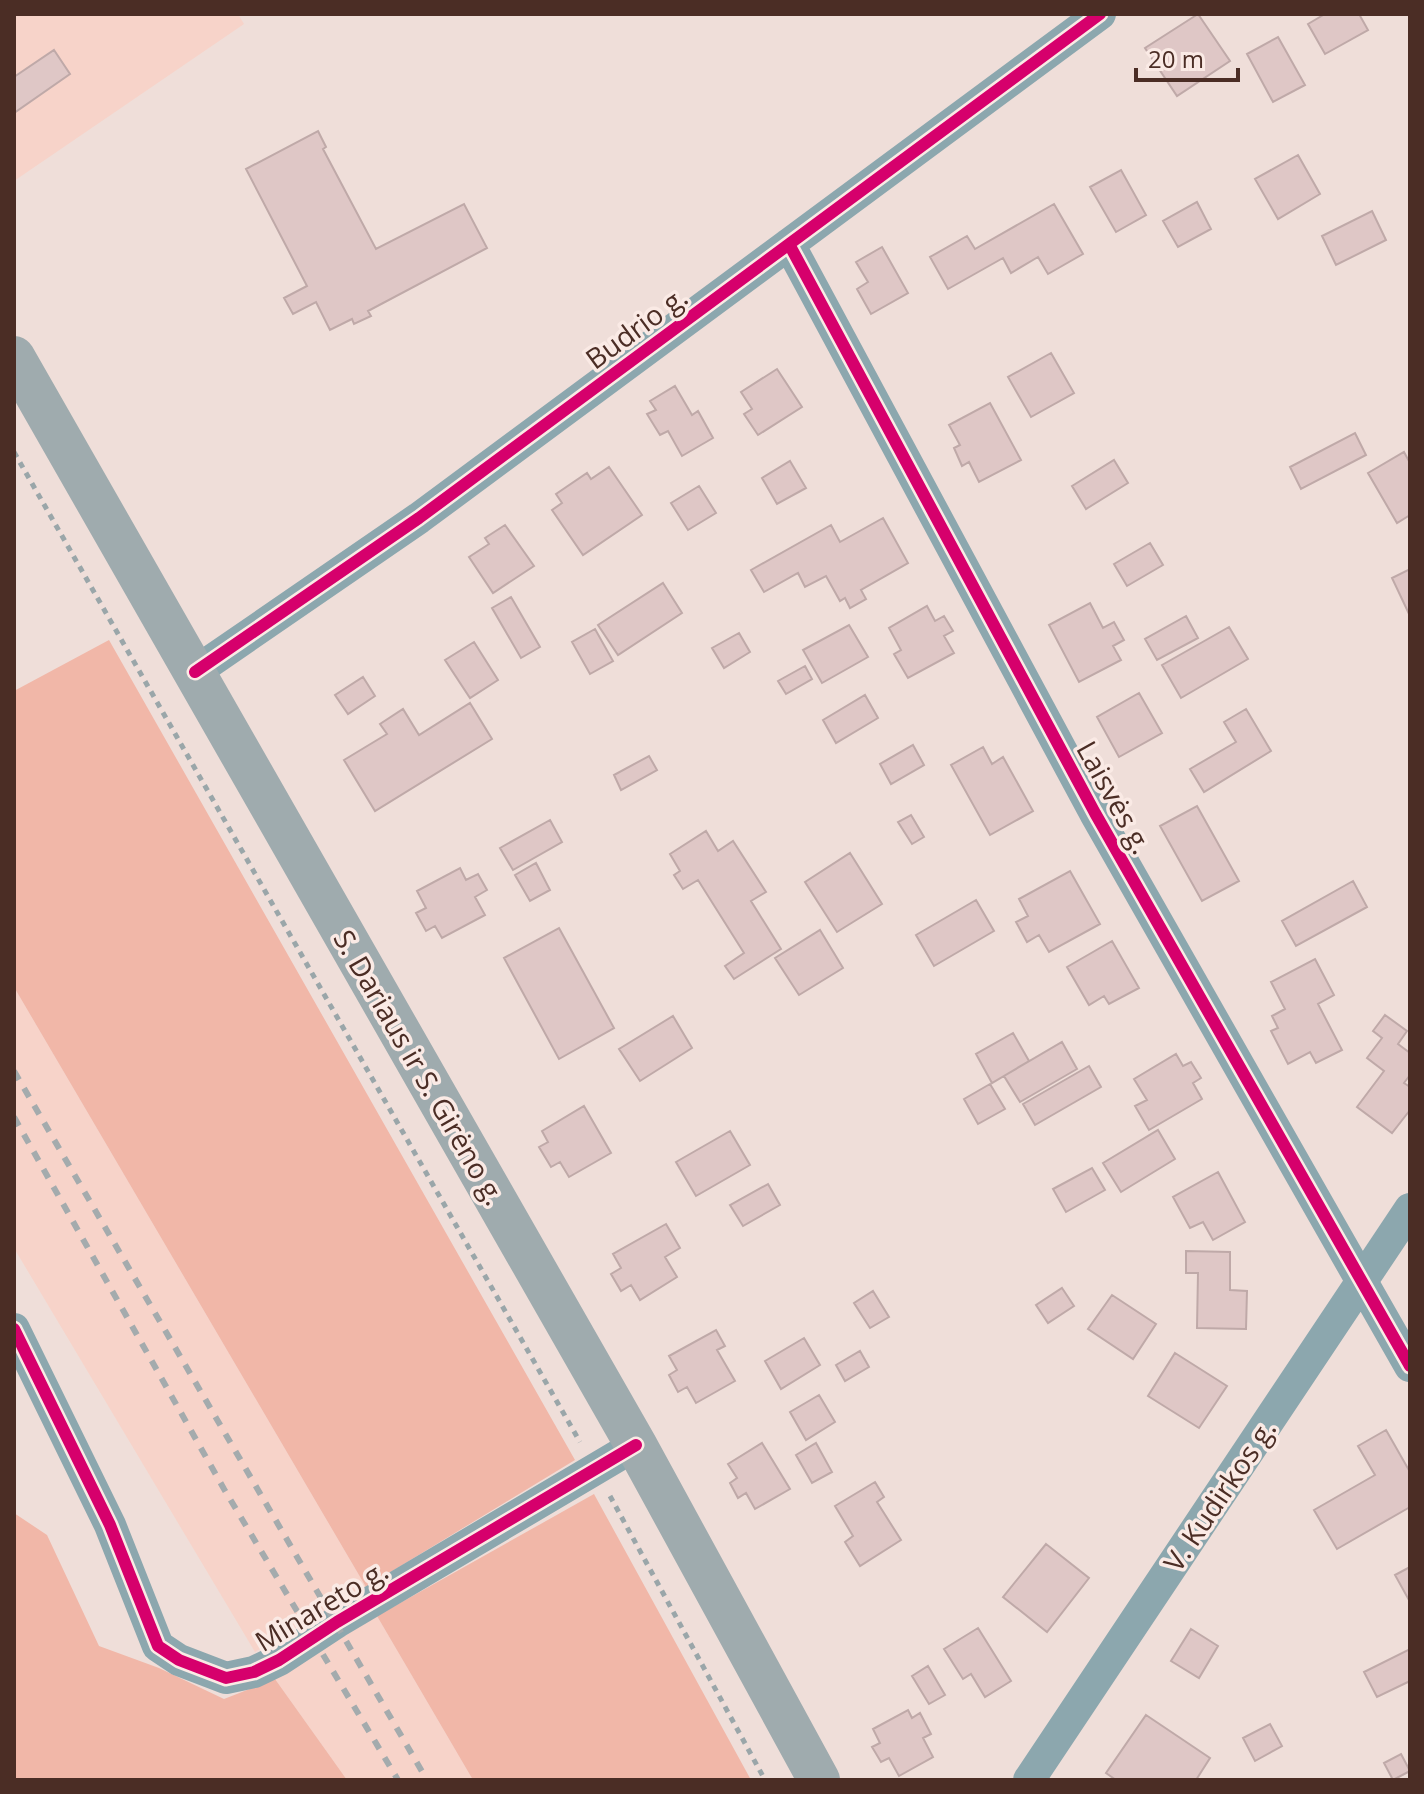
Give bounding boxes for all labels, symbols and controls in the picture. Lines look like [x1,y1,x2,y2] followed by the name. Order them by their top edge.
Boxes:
[1136,32,1238,82] scale bar
[1148,42,1204,75] text: 20 m
[577,277,695,377] street label: Budrio g.
[1068,734,1162,860] street label: Laisvės g.
[326,922,514,1212] street label: S. Dariaus ir S. Girėno g.
[1154,1411,1284,1579] street label: V. Kudirkos g.
[247,1550,395,1660] street label: Minareto g.

